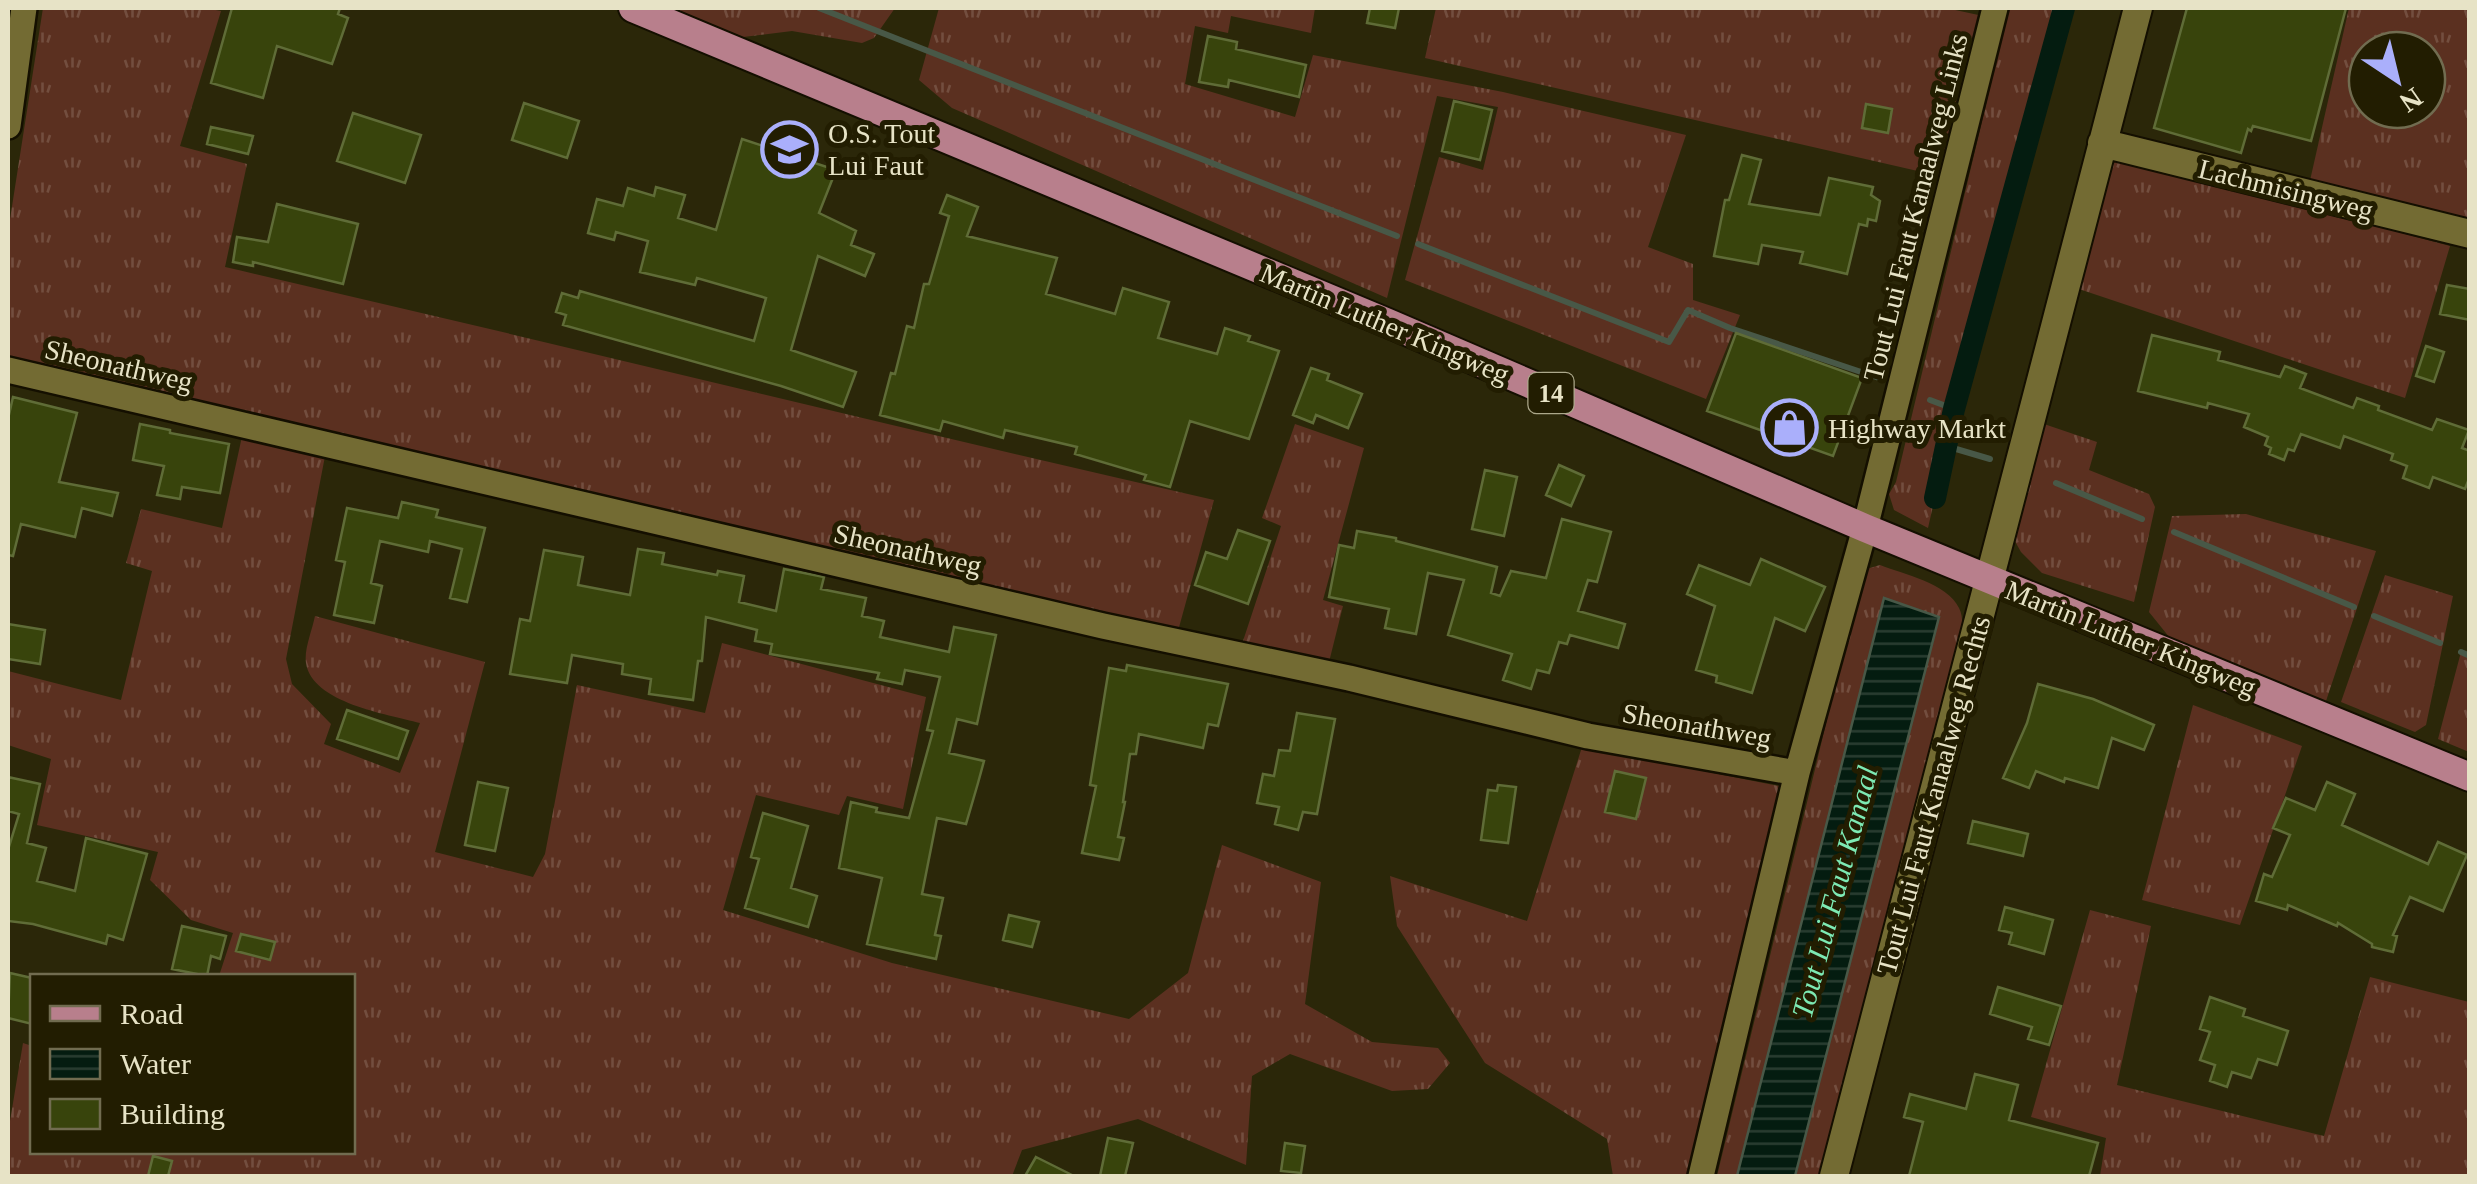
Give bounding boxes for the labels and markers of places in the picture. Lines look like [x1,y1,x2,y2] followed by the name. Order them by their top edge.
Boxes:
[828,118,935,181] place label: O.S. Tout Lui Faut
[759,119,819,179] school or university icon: O.S. Tout Lui Faut
[1759,398,1819,458] shop icon: Highway Markt
[1828,413,2006,444] place label: Highway Markt

